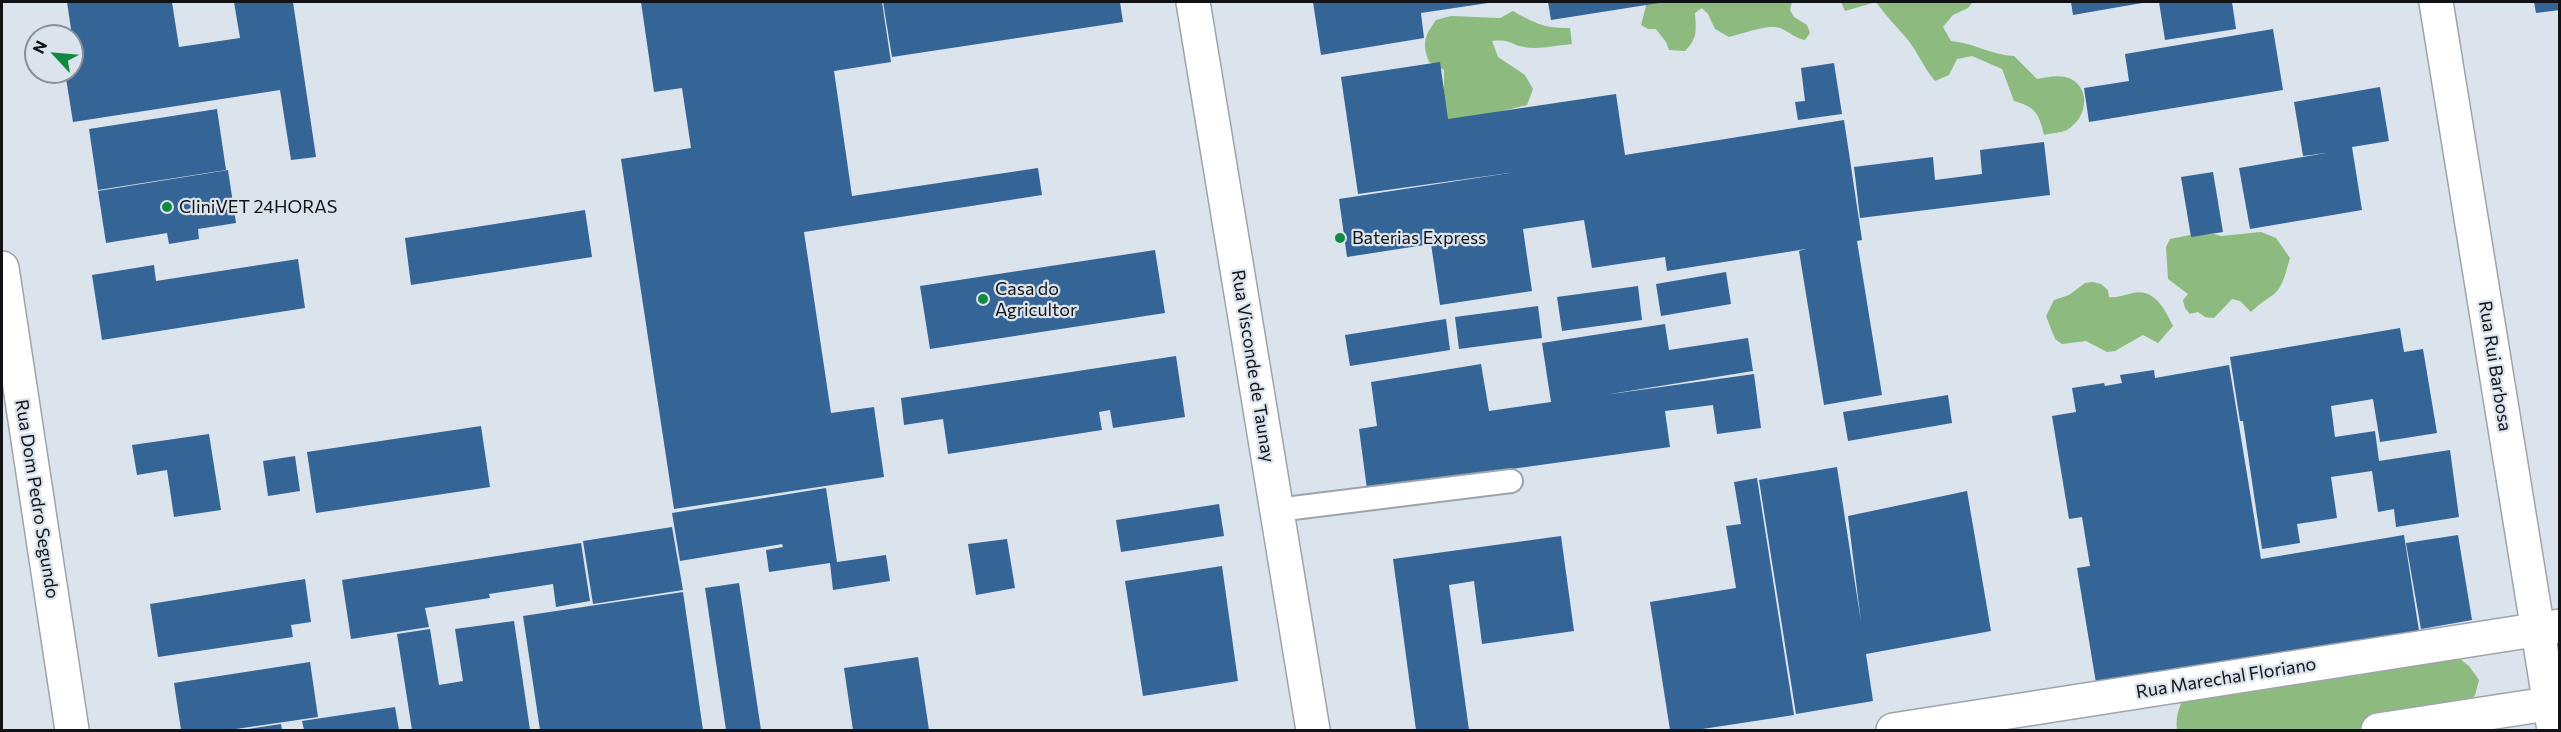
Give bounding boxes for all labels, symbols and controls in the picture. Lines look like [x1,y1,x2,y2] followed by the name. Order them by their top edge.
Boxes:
[24,24,84,84] north arrow
[28,37,50,56] text: N
[179,196,337,218] place label: CliniVET 24HORAS
[160,200,174,214] marker: CliniVET 24HORAS
[1352,227,1486,249] place label: Baterias Express
[1333,231,1347,245] marker: Baterias Express
[1227,268,1279,464] street label: Rua Visconde de Taunay
[995,278,1077,320] place label: Casa do Agricultor
[976,292,990,306] marker: Casa do Agricultor
[2474,299,2516,433] street label: Rua Rui Barbosa
[11,398,63,600] street label: Rua Dom Pedro Segundo
[2134,653,2318,703] street label: Rua Marechal Floriano

